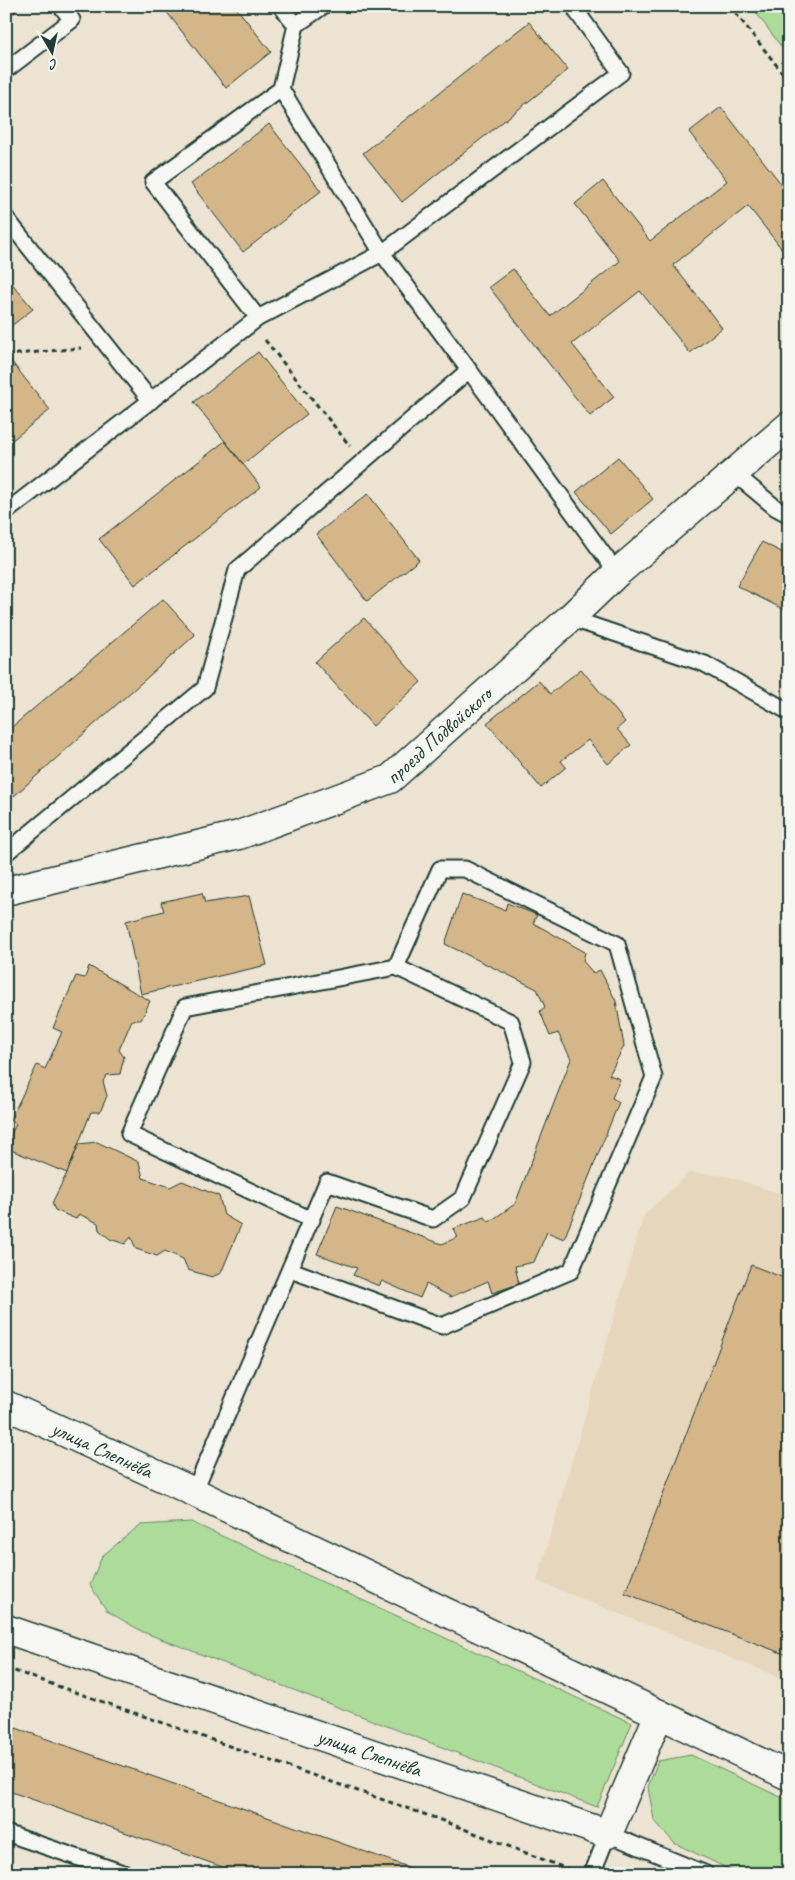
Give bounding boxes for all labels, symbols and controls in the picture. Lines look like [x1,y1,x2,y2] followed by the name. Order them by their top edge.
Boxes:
[28,28,78,78] north arrow
[47,55,59,74] text: С
[380,680,499,790] street label: проезд Подвойского
[46,1414,158,1485] street label: улица Слепнёва
[312,1722,427,1783] street label: улица Слепнёва

